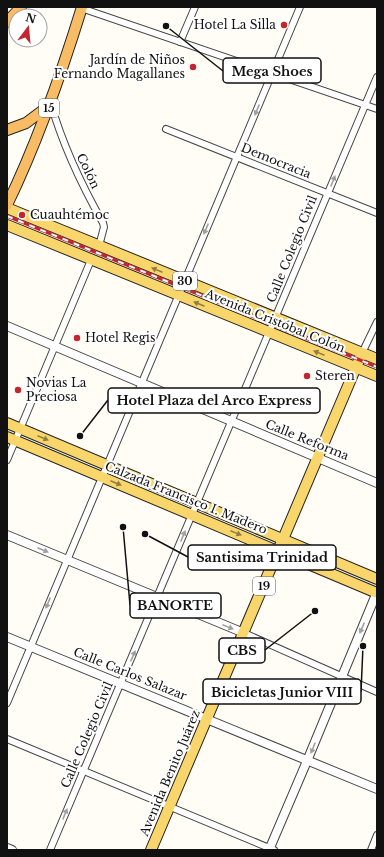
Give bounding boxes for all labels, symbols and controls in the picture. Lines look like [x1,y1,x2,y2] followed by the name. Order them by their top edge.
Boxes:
[8,8,48,48] north arrow
[24,10,38,27] text: N
[194,17,276,32] place label: Hotel La Silla
[279,20,289,30] marker: Hotel La Silla
[54,52,185,81] place label: Jardín de Niños Fernando Magallanes
[223,58,321,83] callout: Mega Shoes
[188,62,198,72] marker: Jardín de Niños Fernando Magallanes
[231,63,313,80] text: Mega Shoes
[39,99,59,117] road number: 15
[254,104,260,115] one-way arrow
[239,140,314,182] street label: Democracia
[73,151,103,191] street label: Colón
[330,175,336,187] one-way arrow
[263,193,320,305] street label: Calle Colegio Civil
[30,207,110,222] place label: Cuauhtémoc
[17,210,27,220] marker: Cuauhtémoc
[203,224,209,236] one-way arrow
[151,266,163,272] one-way arrow
[173,272,197,290] road number: 30
[202,285,347,356] street label: Avenida Cristóbal Colón
[192,301,204,307] one-way arrow
[85,330,155,345] place label: Hotel Regis
[72,333,82,343] marker: Hotel Regis
[313,350,325,356] one-way arrow
[315,368,355,383] place label: Steren
[302,371,312,381] marker: Steren
[26,375,87,404] place label: Novias La Preciosa
[13,385,23,395] marker: Novias La Preciosa
[108,388,320,413] callout: Hotel Plaza del Arco Express
[117,392,311,409] text: Hotel Plaza del Arco Express
[263,416,351,463] street label: Calle Reforma
[37,435,49,441] one-way arrow
[103,458,270,537] street label: Calzada Francisco I. Madero
[110,480,121,486] one-way arrow
[180,530,187,542] one-way arrow
[230,530,241,536] one-way arrow
[188,545,336,570] callout: Santisima Trinidad
[37,547,48,553] one-way arrow
[196,549,328,566] text: Santisima Trinidad
[253,577,275,595] road number: 19
[130,593,221,618] callout: BANORTE
[137,597,213,614] text: BANORTE
[45,598,51,610] one-way arrow
[359,622,365,633] one-way arrow
[222,624,234,630] one-way arrow
[219,638,265,663] callout: CBS
[227,642,257,659] text: CBS
[71,644,189,703] street label: Calle Carlos Salazar
[130,650,136,661] one-way arrow
[57,679,116,790] street label: Calle Colegio Civil
[203,679,361,704] callout: Bicicletas Junior VIII
[211,684,353,701] text: Bicicletas Junior VIII
[136,707,203,839] street label: Avenida Benito Juárez
[309,742,315,754] one-way arrow
[62,808,68,819] one-way arrow

